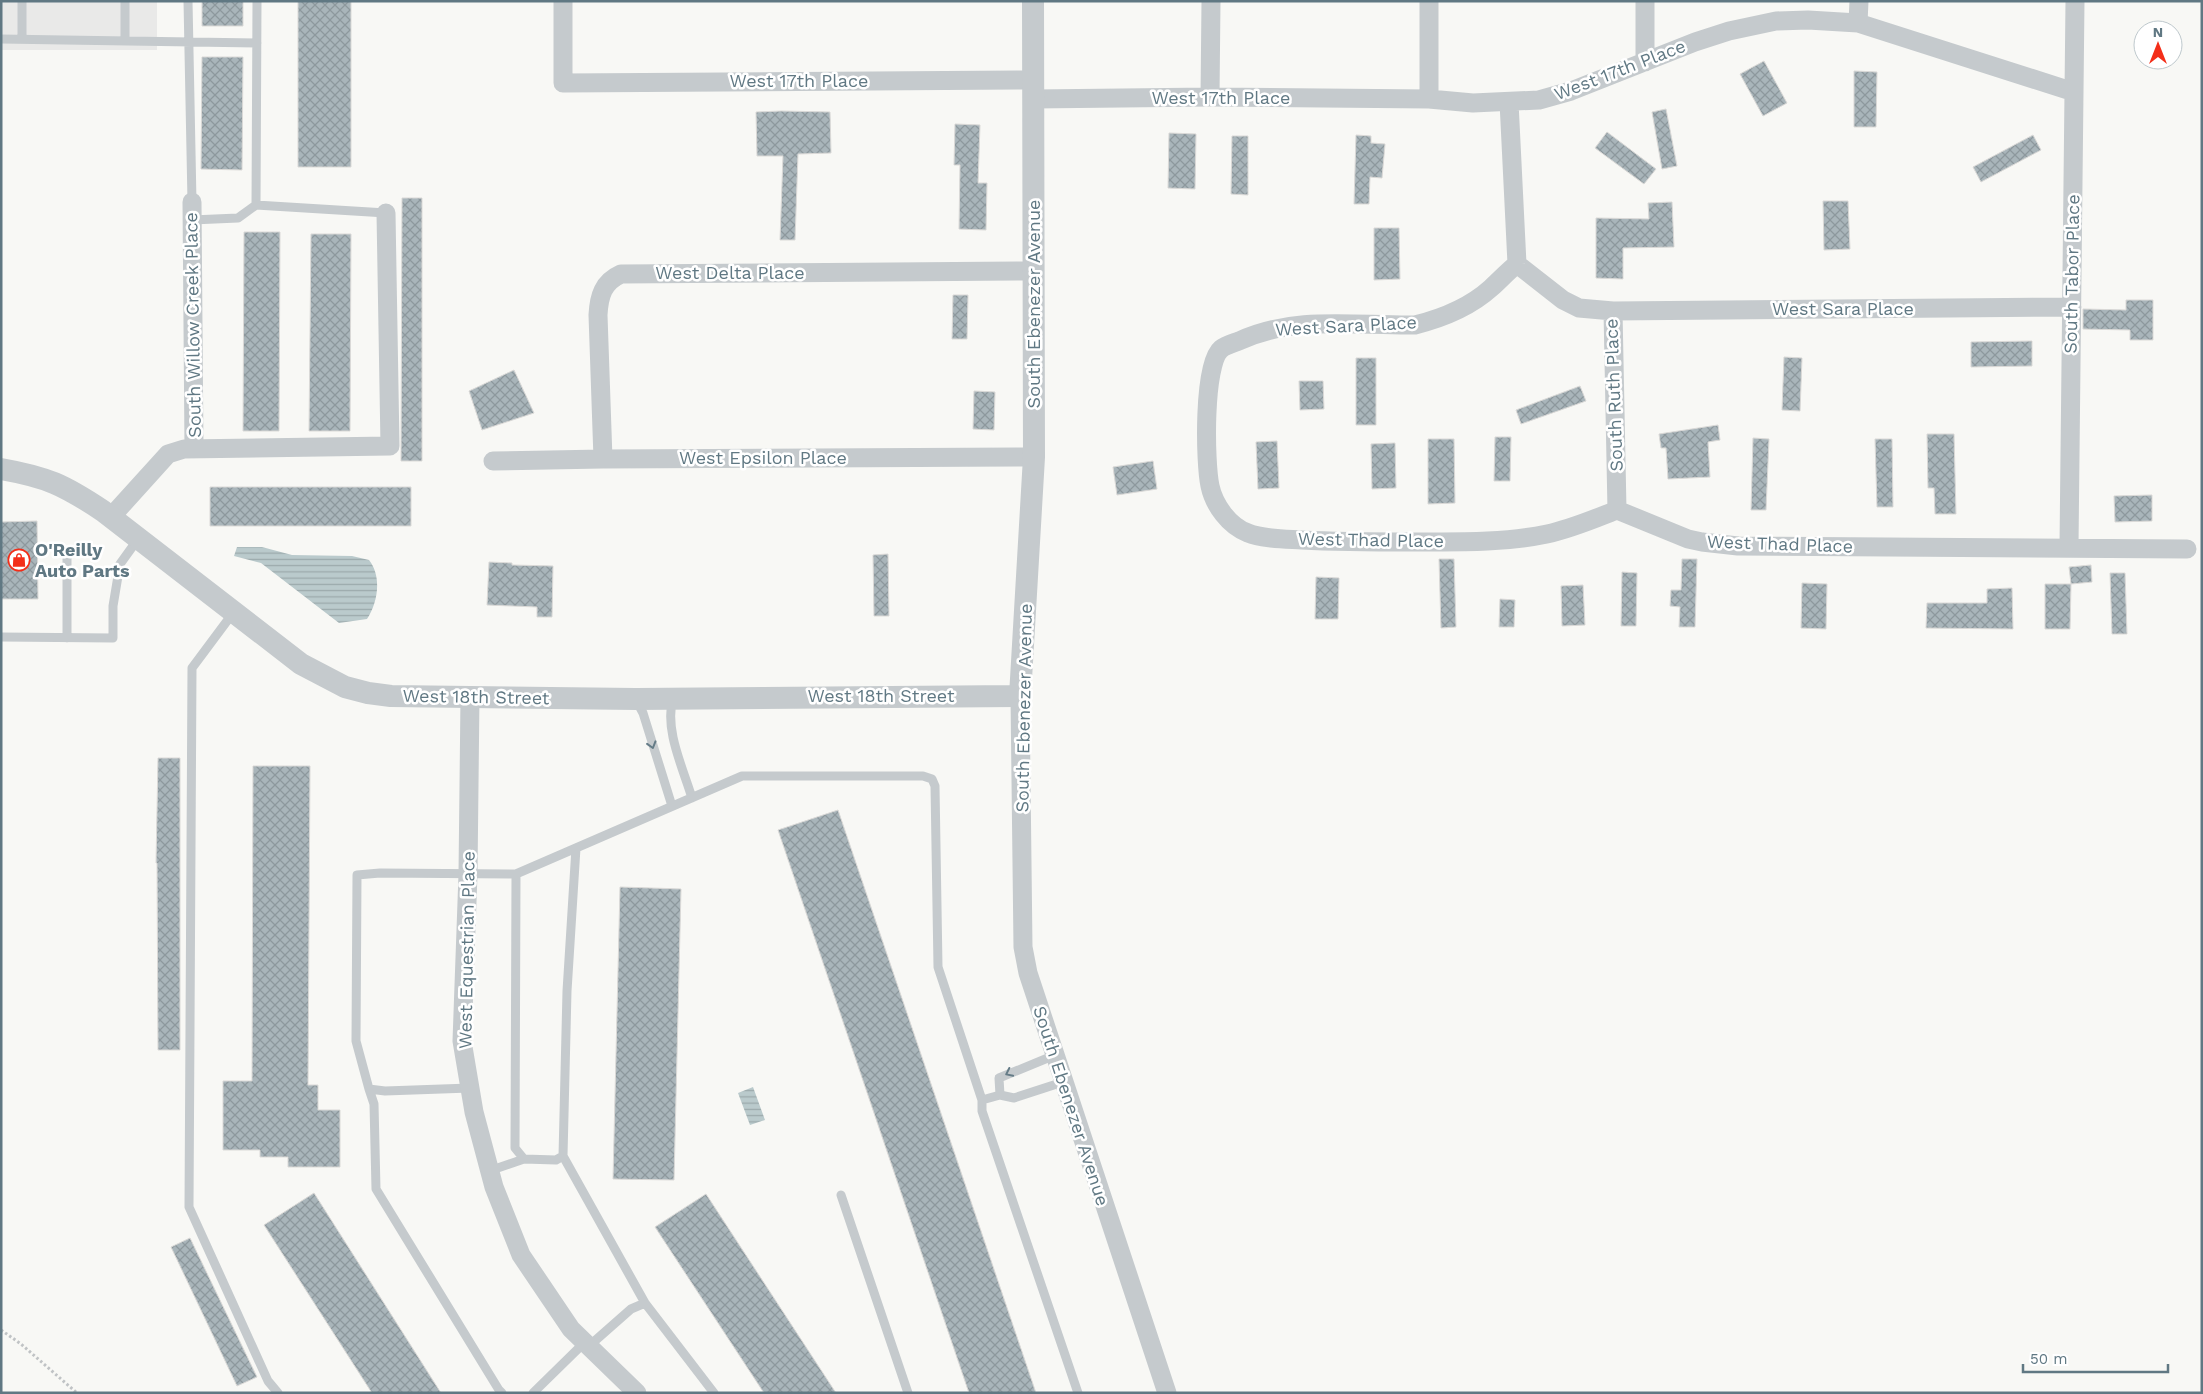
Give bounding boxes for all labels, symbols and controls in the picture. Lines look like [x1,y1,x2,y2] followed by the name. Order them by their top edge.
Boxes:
[2133,20,2183,70] north arrow
[2153,24,2163,40] text: N
[1551,35,1688,104] street label: West 17th Place
[730,70,868,91] street label: West 17th Place
[1152,87,1290,108] street label: West 17th Place
[2060,194,2083,354] street label: South Tabor Place
[1023,200,1044,408] street label: South Ebenezer Avenue
[180,212,205,438] street label: South Willow Creek Place
[655,262,805,283] street label: West Delta Place
[1772,298,1914,319] street label: West Sara Place
[1275,311,1417,340] street label: West Sara Place
[1600,318,1627,472] street label: South Ruth Place
[679,447,847,468] street label: West Epsilon Place
[1298,528,1444,551] street label: West Thad Place
[1707,530,1853,557] street label: West Thad Place
[35,539,130,581] place label: O'Reilly Auto Parts
[7,548,31,572] shop icon: O'Reilly Auto Parts
[1011,603,1036,813] street label: South Ebenezer Avenue
[402,685,550,708] street label: West 18th Street
[808,685,955,706] street label: West 18th Street
[647,740,657,748] one-way arrow
[454,851,479,1049] street label: West Equestrian Place
[1029,1003,1114,1208] street label: South Ebenezer Avenue
[1005,1067,1014,1077] one-way arrow
[2023,1342,2168,1374] scale bar
[2030,1350,2067,1368] text: 50 m

